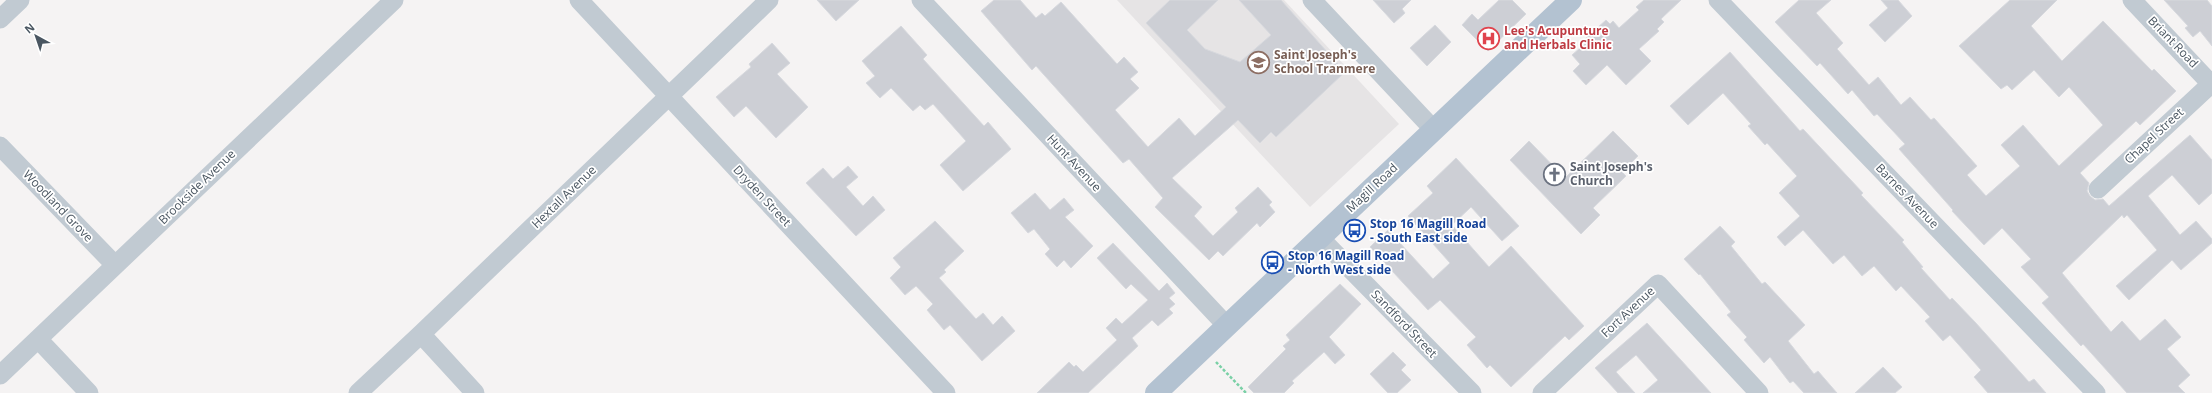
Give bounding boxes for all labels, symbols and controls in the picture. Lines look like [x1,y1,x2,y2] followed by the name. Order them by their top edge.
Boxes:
[2144,12,2202,71] street label: Briant Road
[16,16,56,56] north arrow
[21,19,38,37] text: N
[1504,22,1612,53] place label: Lee's Acupunture and Herbals Clinic
[1475,25,1501,51] hospital icon: Lee's Acupunture and Herbals Clinic
[1274,46,1375,77] place label: Saint Joseph's School Tranmere
[1245,49,1271,75] school or university icon: Saint Joseph's School Tranmere
[2120,104,2187,168] street label: Chapel Street
[1043,130,1106,195] street label: Hunt Avenue
[154,145,239,228] street label: Brookside Avenue
[1570,158,1653,189] place label: Saint Joseph's Church
[1342,159,1401,216] street label: Magill Road
[1872,160,1943,232] street label: Barnes Avenue
[528,161,600,232] street label: Hextall Avenue
[730,161,795,230] street label: Dryden Street
[1541,161,1567,187] church icon: Saint Joseph's Church
[20,166,97,246] street label: Woodland Grove
[1370,215,1486,246] place label: Stop 16 Magill Road - South East side
[1342,218,1368,244] bus stop icon: Stop 16 Magill Road - South East side
[1288,247,1404,278] place label: Stop 16 Magill Road - North West side
[1259,250,1285,276] bus stop icon: Stop 16 Magill Road - North West side
[1597,282,1658,341] street label: Fort Avenue
[1368,286,1441,361] street label: Sandford Street

